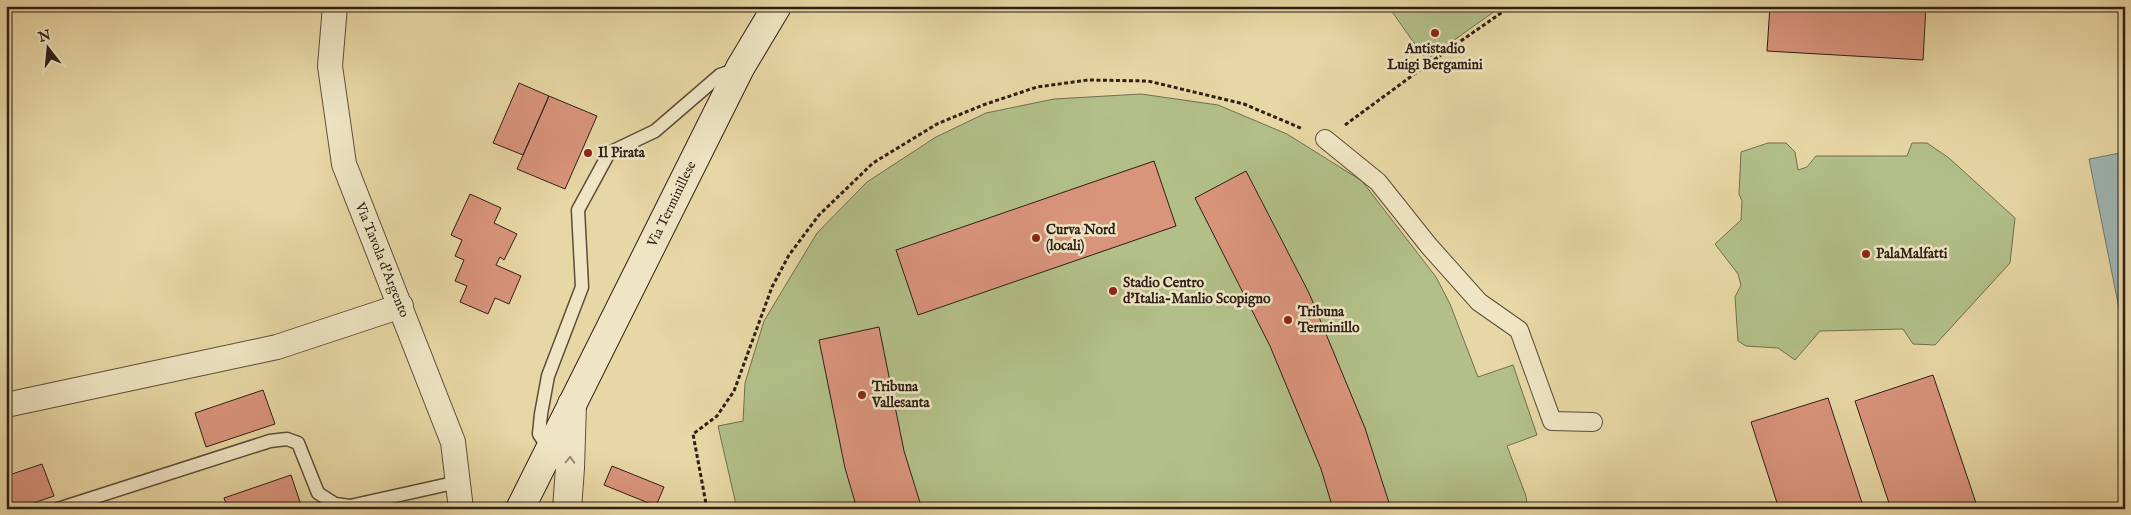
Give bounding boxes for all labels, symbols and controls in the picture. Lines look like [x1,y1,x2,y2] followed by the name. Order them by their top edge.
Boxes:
[22,22,72,72] north arrow
[35,26,53,47] text: N
[1429,27,1441,39] marker: Antistadio Luigi Bergamini
[1387,40,1483,74] place label: Antistadio Luigi Bergamini
[598,144,646,162] place label: Il Pirata
[582,147,594,159] marker: Il Pirata
[643,157,701,251] street label: Via Terminillese
[350,199,413,321] street label: Via Tavola d'Argento
[1046,221,1116,255] place label: Curva Nord (locali)
[1030,232,1042,244] marker: Curva Nord (locali)
[1876,245,1948,263] place label: PalaMalfatti
[1860,248,1872,260] marker: PalaMalfatti
[1123,274,1271,308] place label: Stadio Centro d'Italia-Manlio Scopigno
[1107,285,1119,297] marker: Stadio Centro d'Italia-Manlio Scopigno
[1297,303,1360,337] place label: Tribuna Terminillo
[1282,314,1294,326] marker: Tribuna Terminillo
[871,378,931,412] place label: Tribuna Vallesanta
[856,389,868,401] marker: Tribuna Vallesanta
[565,456,576,464] one-way arrow

